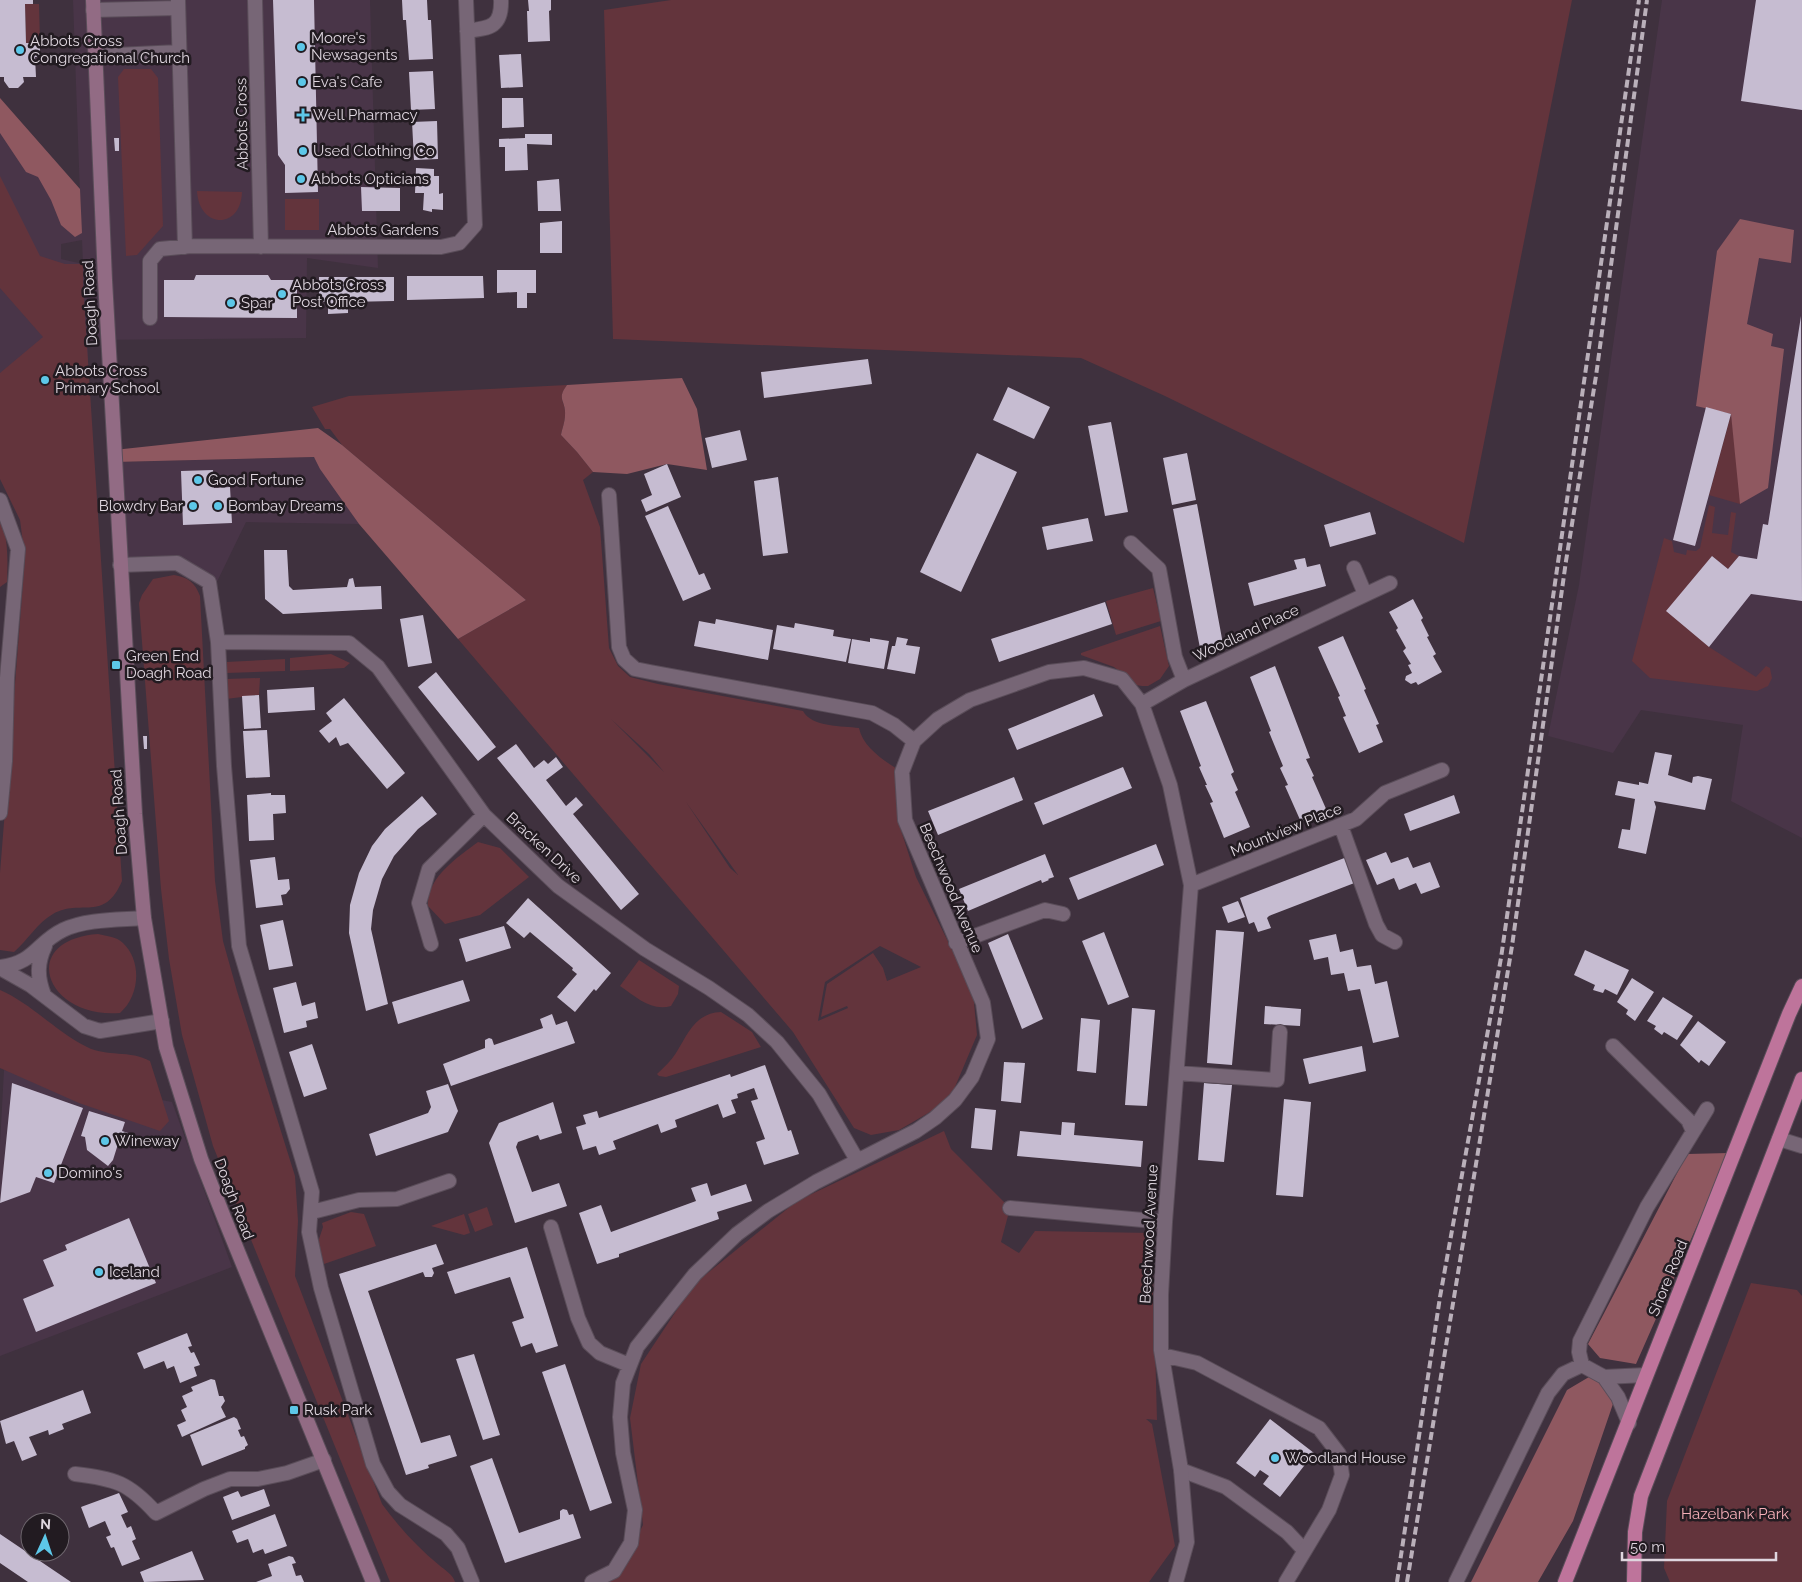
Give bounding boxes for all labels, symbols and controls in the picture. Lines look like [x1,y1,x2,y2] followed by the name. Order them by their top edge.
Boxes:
[311,29,398,64] place label: Moore's Newsagents
[30,32,190,67] place label: Abbots Cross Congregational Church
[295,41,307,53] marker: Moore's Newsagents
[14,44,26,56] marker: Abbots Cross Congregational Church
[312,73,383,91] place label: Eva's Cafe
[296,76,308,88] marker: Eva's Cafe
[232,78,252,170] street label: Abbots Cross
[313,106,418,124] place label: Well Pharmacy
[297,109,309,121] marker: Well Pharmacy
[313,142,435,160] place label: Used Clothing Co
[297,145,309,157] marker: Used Clothing Co
[311,170,429,188] place label: Abbots Opticians
[295,173,307,185] marker: Abbots Opticians
[327,221,439,239] street label: Abbots Gardens
[79,260,101,346] street label: Doagh Road
[292,276,384,311] place label: Abbots Cross Post Office
[276,288,288,300] marker: Abbots Cross Post Office
[241,294,274,312] place label: Spar
[225,297,237,309] marker: Spar
[55,362,161,397] place label: Abbots Cross Primary School
[39,374,51,386] marker: Abbots Cross Primary School
[208,471,304,489] place label: Good Fortune
[192,474,204,486] marker: Good Fortune
[99,497,184,515] place label: Blowdry Bar
[228,497,343,515] place label: Bombay Dreams
[187,500,199,512] marker: Blowdry Bar
[212,500,224,512] marker: Bombay Dreams
[1190,601,1302,665] street label: Woodland Place
[126,647,212,682] place label: Green End Doagh Road
[110,659,122,671] marker: Green End Doagh Road
[107,769,131,855] street label: Doagh Road
[1228,799,1345,861] street label: Mountview Place
[503,809,586,888] street label: Bracken Drive
[915,820,987,956] street label: Beechwood Avenue
[115,1132,179,1150] place label: Wineway
[99,1135,111,1147] marker: Wineway
[210,1156,258,1242] street label: Doagh Road
[58,1164,122,1182] place label: Domino's
[1136,1164,1162,1304] street label: Beechwood Avenue
[42,1167,54,1179] marker: Domino's
[1645,1237,1691,1319] street label: Shore Road
[109,1263,160,1281] place label: Iceland
[93,1266,105,1278] marker: Iceland
[304,1401,372,1419] place label: Rusk Park
[288,1404,300,1416] marker: Rusk Park
[1285,1449,1406,1467] place label: Woodland House
[1269,1452,1281,1464] marker: Woodland House
[1681,1505,1789,1523] park label: Hazelbank Park
[20,1512,70,1562] north arrow
[40,1516,51,1532] text: N
[1622,1530,1776,1562] scale bar
[1630,1538,1665,1556] text: 50 m

